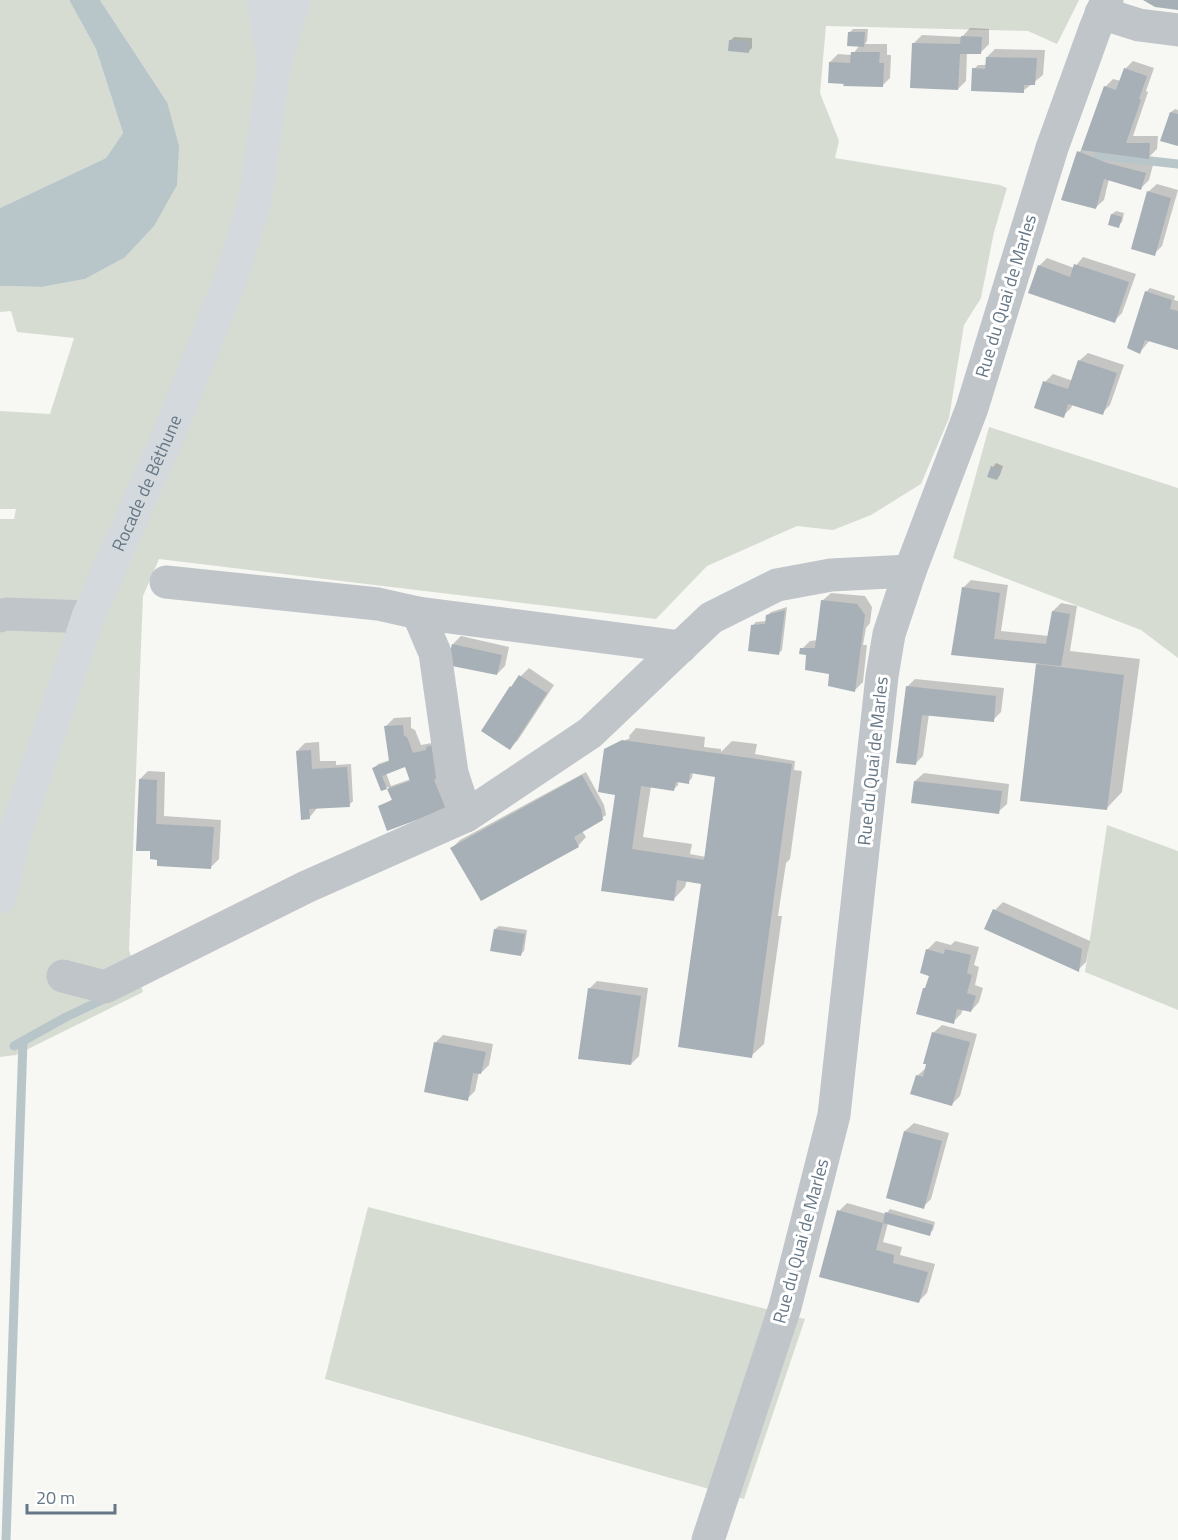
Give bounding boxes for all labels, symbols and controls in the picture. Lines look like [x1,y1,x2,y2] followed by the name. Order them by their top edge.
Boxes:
[968,211,1043,381] street label: Rue du Quai de Marles
[105,411,188,556] street label: Rocade de Béthune
[850,675,895,847] street label: Rue du Quai de Marles
[766,1155,836,1326] street label: Rue du Quai de Marles
[27,1477,116,1515] scale bar
[36,1484,75,1511] text: 20 m

